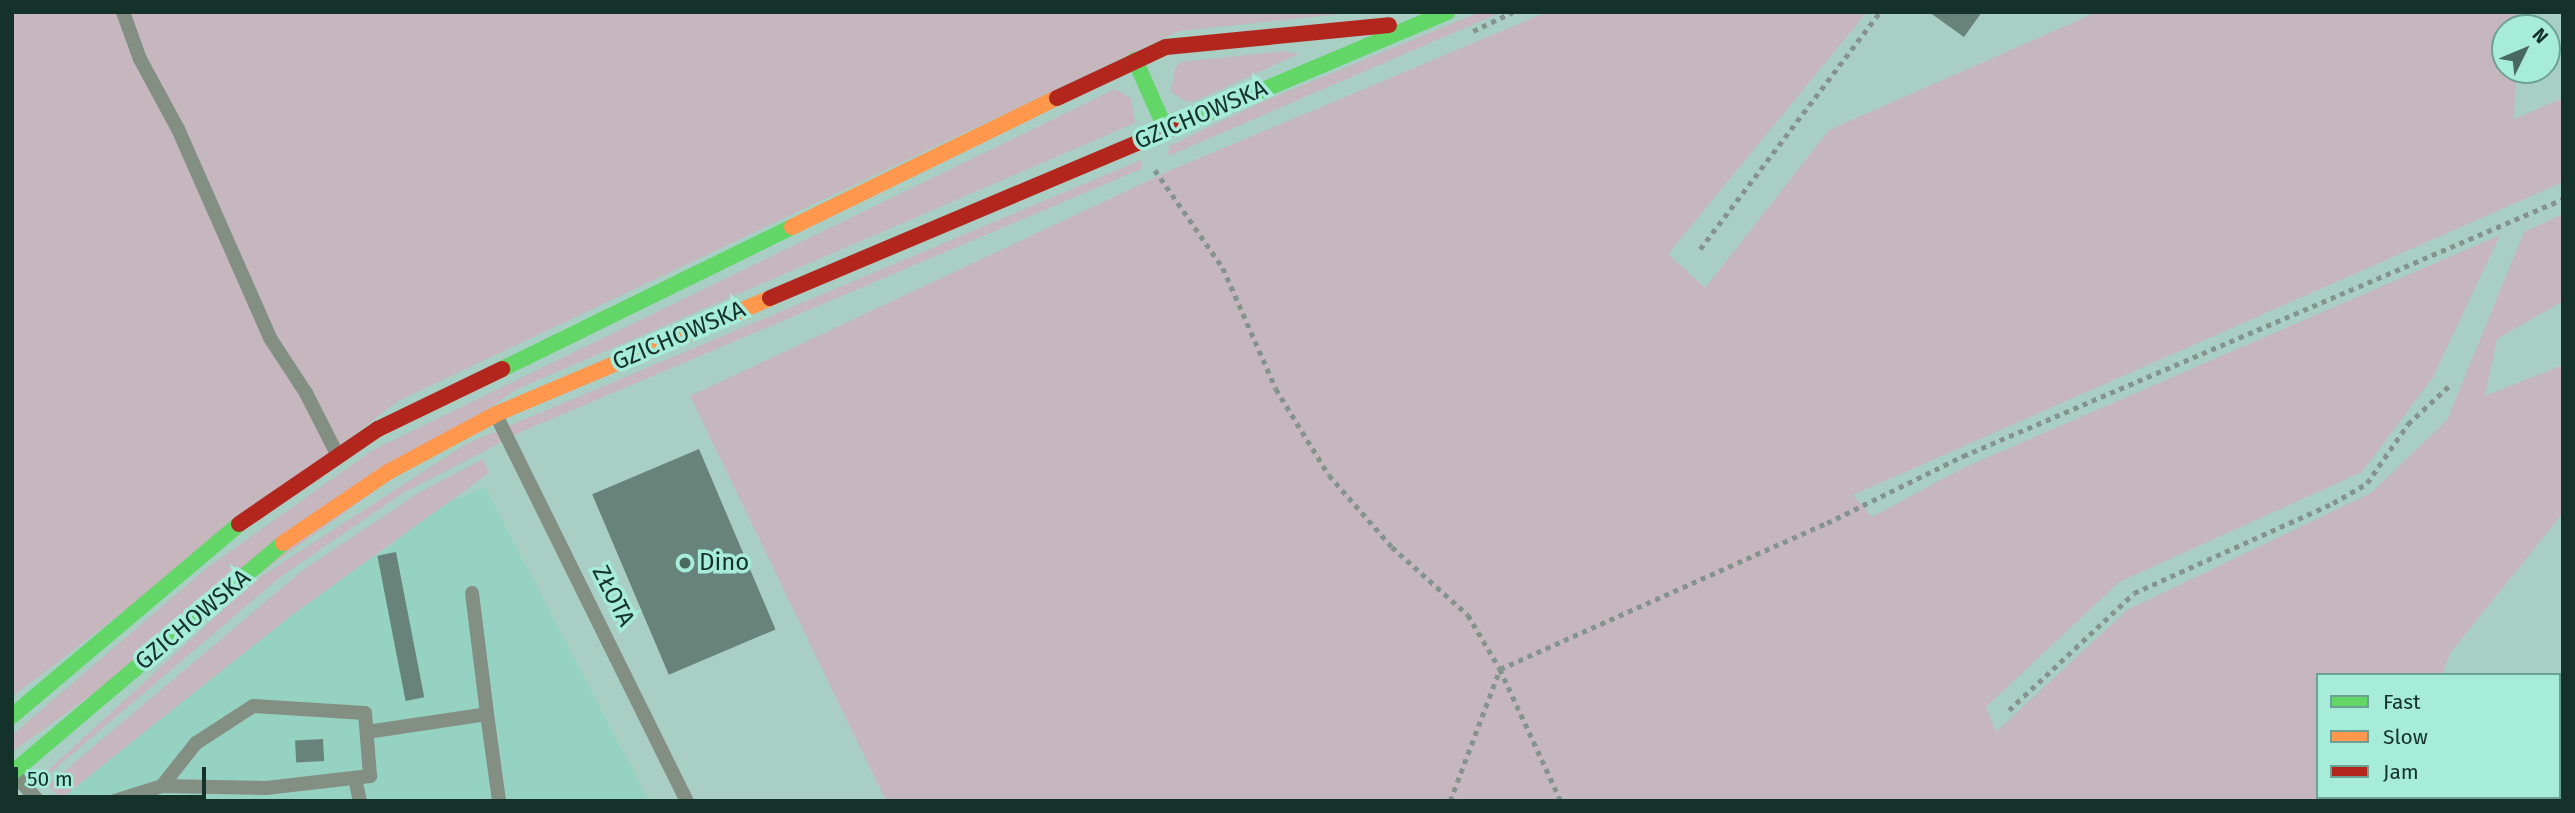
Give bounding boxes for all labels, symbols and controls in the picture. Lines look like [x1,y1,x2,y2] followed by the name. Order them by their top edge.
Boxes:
[2491,14,2561,84] north arrow
[2528,23,2553,48] text: N
[1130,74,1272,156] street label: GZICHOWSKA
[608,295,750,377] street label: GZICHOWSKA
[699,549,749,577] place label: Dino
[677,555,693,571] marker: Dino
[586,561,640,631] street label: ZŁOTA
[130,563,256,677] street label: GZICHOWSKA
[2316,673,2561,799] legend
[2383,689,2421,715] text: Fast
[2383,724,2428,750] text: Slow
[18,754,210,798] scale bar
[2383,759,2419,785] text: Jam
[27,766,73,792] text: 50 m

